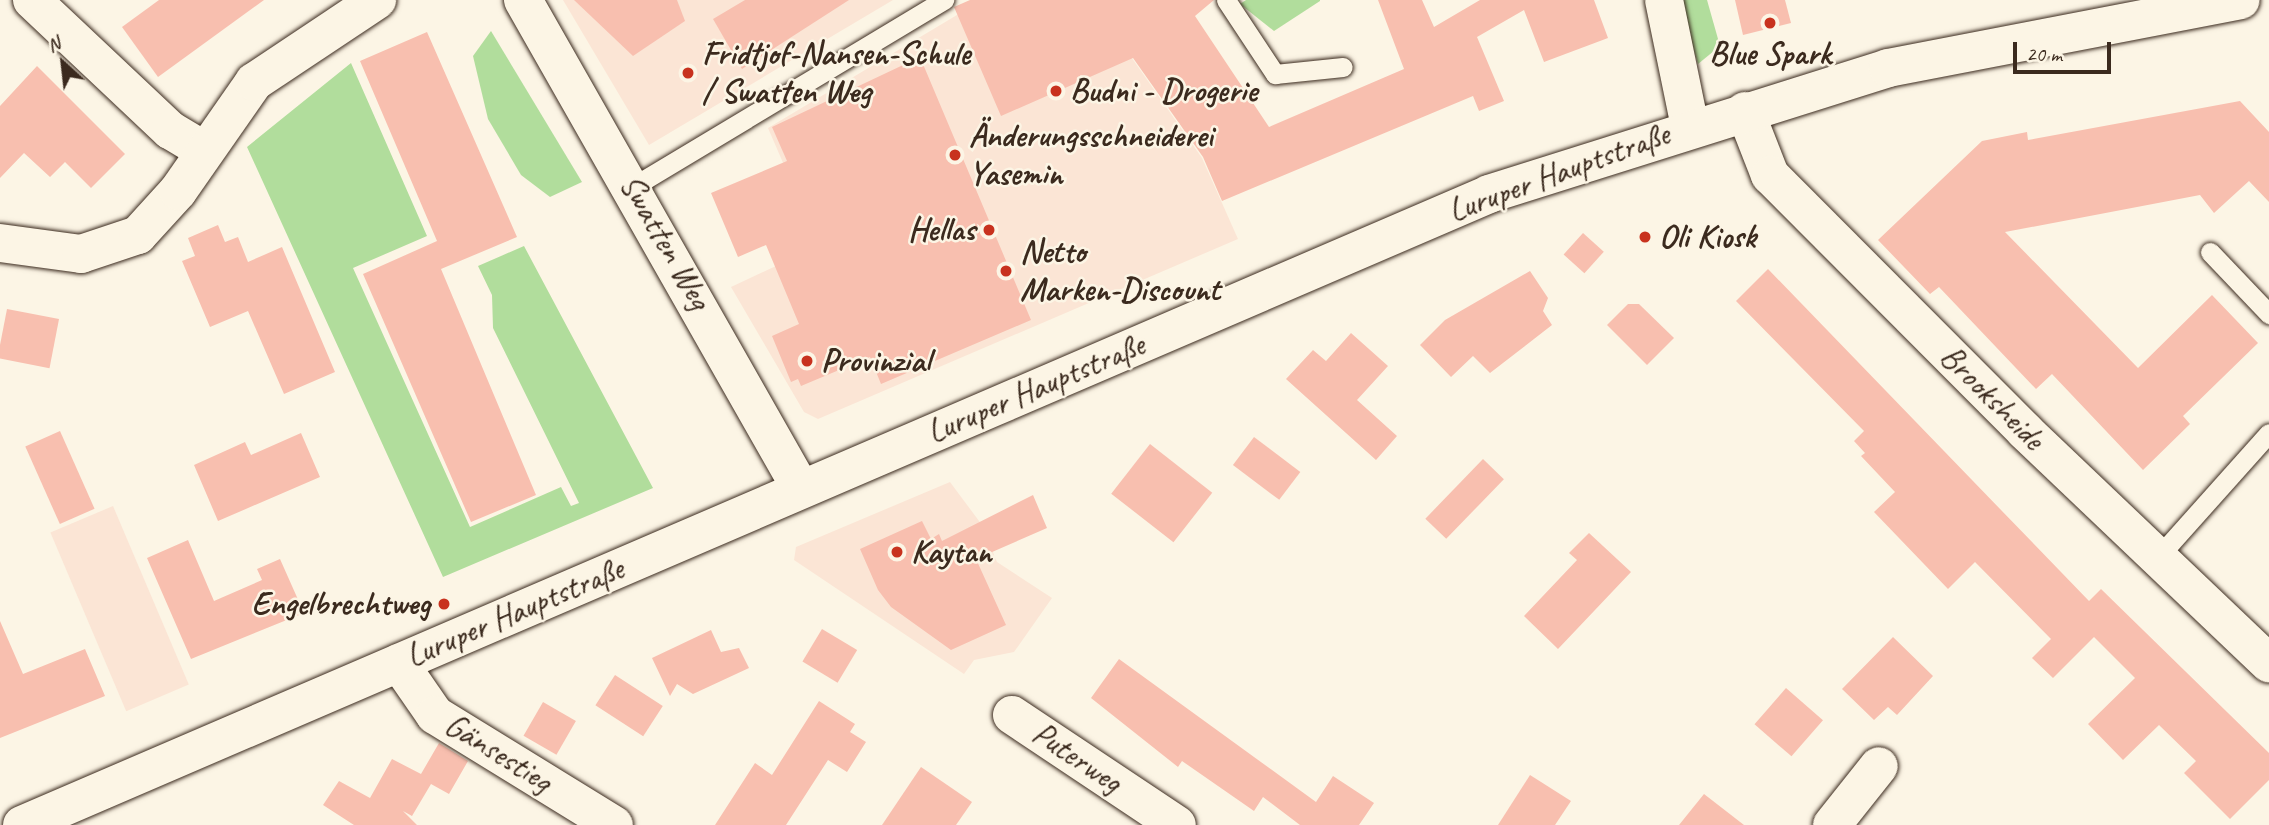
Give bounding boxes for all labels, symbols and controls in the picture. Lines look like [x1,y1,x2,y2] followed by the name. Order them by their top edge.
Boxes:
[1762,15,1778,31] marker: Blue Spark
[28,28,98,98] north arrow
[2017,28,2115,72] scale bar
[43,31,64,58] text: N
[702,34,970,112] place label: Fridtjof-Nansen-Schule / Swatten Weg
[1709,34,1831,74] place label: Blue Spark
[2026,41,2062,67] text: 20 m
[680,65,696,81] marker: Fridtjof-Nansen-Schule / Swatten Weg
[1070,71,1257,111] place label: Budni - Drogerie
[1048,83,1064,99] marker: Budni - Drogerie
[1443,115,1675,231] street label: Luruper Hauptstraße
[969,116,1213,194] place label: Änderungsschneiderei Yasemin
[947,147,963,163] marker: Änderungsschneiderei Yasemin
[611,168,719,316] street label: Swatten Weg
[908,210,975,250] place label: Hellas
[1659,217,1756,257] place label: Oli Kiosk
[981,222,997,238] marker: Hellas
[1637,229,1653,245] marker: Oli Kiosk
[1020,232,1220,310] place label: Netto Marken-Discount
[998,263,1014,279] marker: Netto Marken-Discount
[921,325,1151,453] street label: Luruper Hauptstraße
[1931,337,2053,459] street label: Brooksheide
[821,341,930,381] place label: Provinzial
[799,353,815,369] marker: Provinzial
[911,532,991,572] place label: Kaytan
[889,544,905,560] marker: Kaytan
[400,549,630,677] street label: Luruper Hauptstraße
[252,584,430,624] place label: Engelbrechtweg
[436,596,452,612] marker: Engelbrechtweg
[437,705,559,801] street label: Gänsestieg
[1025,714,1129,802] street label: Puterweg

